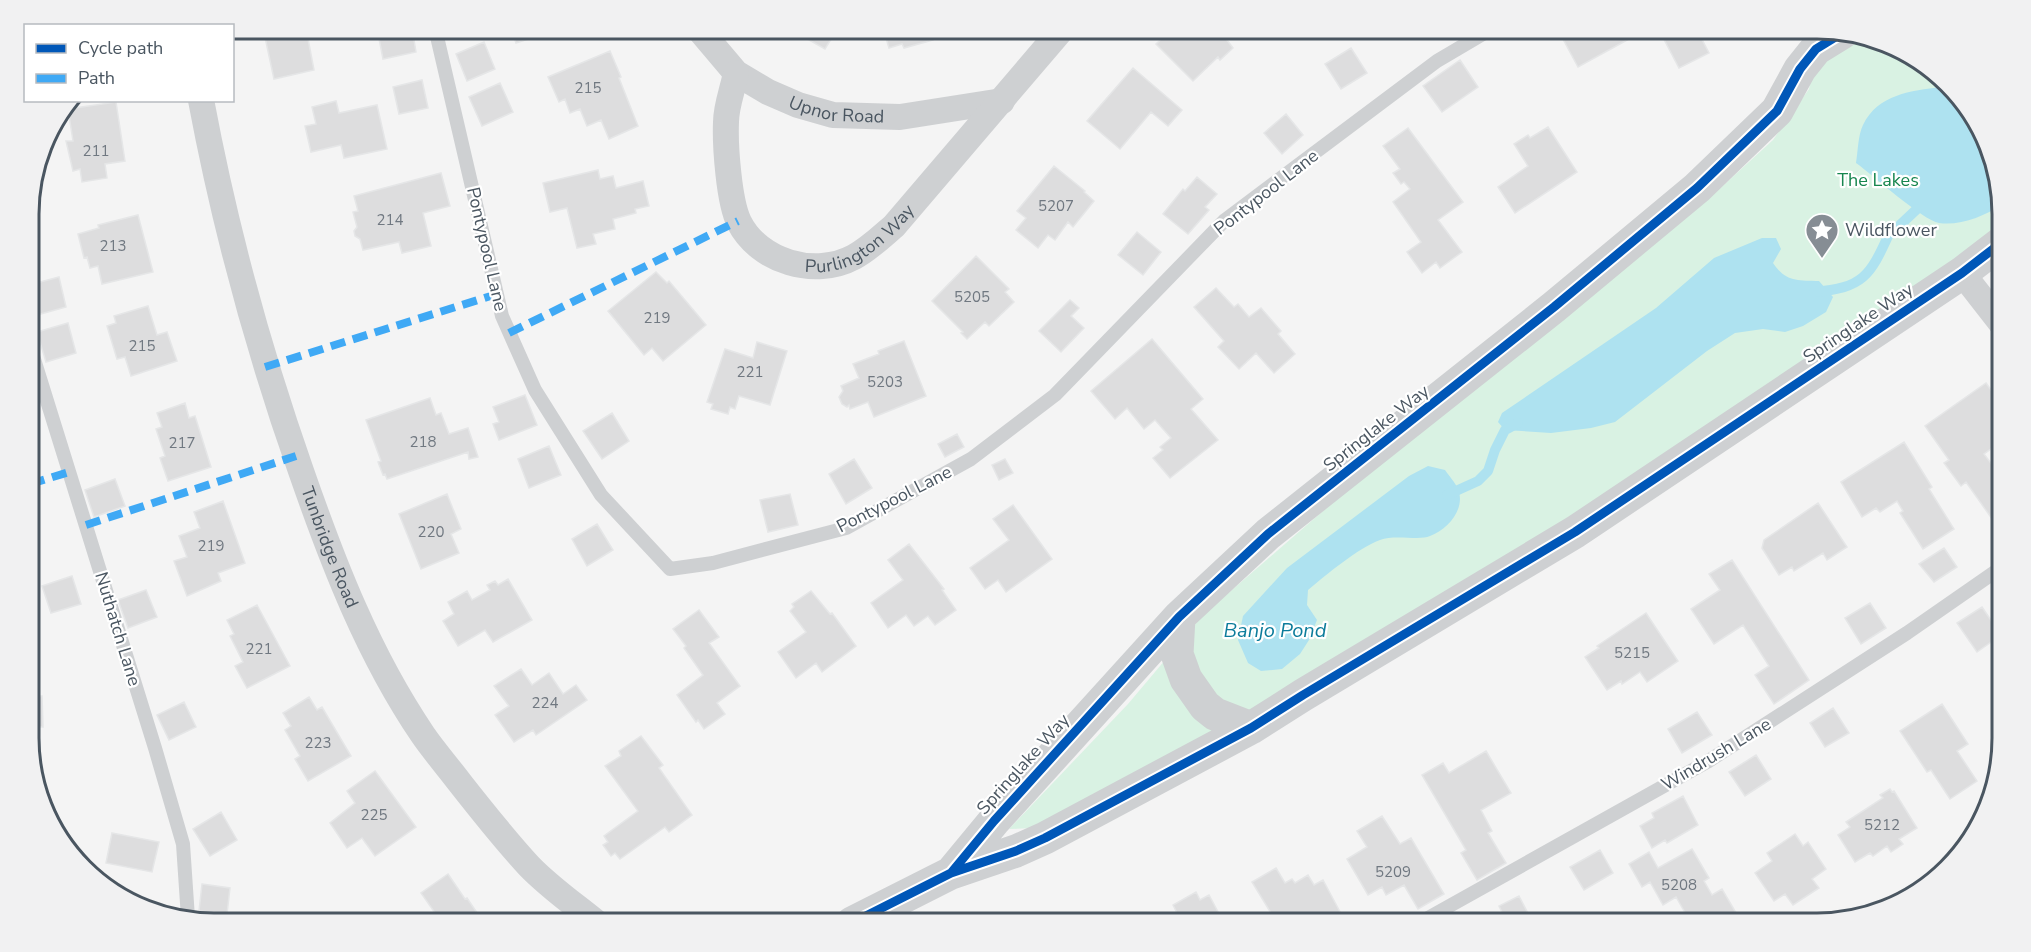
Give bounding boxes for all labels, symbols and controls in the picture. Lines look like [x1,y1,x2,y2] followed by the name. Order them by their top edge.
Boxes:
[24,24,234,102] legend
[78,36,163,60] text: Cycle path
[78,66,115,90] text: Path
[574,78,602,98] house number: 215
[785,90,885,129] street label: Upnor Road
[82,141,110,161] house number: 211
[1209,144,1323,240] street label: Pontypool Lane
[1837,168,1919,192] park label: The Lakes
[461,185,513,313] street label: Pontypool Lane
[1038,196,1074,216] house number: 5207
[804,198,920,278] street label: Purlington Way
[376,210,404,230] house number: 214
[1804,212,1840,259] place icon: Wildflower
[1845,218,1937,242] place label: Wildflower
[99,236,127,256] house number: 213
[1798,277,1919,369] street label: Springlake Way
[954,287,990,307] house number: 5205
[643,308,671,328] house number: 219
[128,336,156,356] house number: 215
[736,362,764,382] house number: 221
[867,372,903,392] house number: 5203
[1318,379,1435,477] street label: Springlake Way
[409,432,437,452] house number: 218
[168,433,196,453] house number: 217
[832,460,956,538] street label: Pontypool Lane
[295,483,364,612] street label: Tunbridge Road
[417,522,445,542] house number: 220
[197,536,225,556] house number: 219
[89,569,147,689] street label: Nuthatch Lane
[1224,617,1327,644] water label: Banjo Pond
[245,639,273,659] house number: 221
[1614,643,1650,663] house number: 5215
[531,693,559,713] house number: 224
[971,708,1075,820] street label: Springlake Way
[1657,712,1775,796] street label: Windrush Lane
[304,733,332,753] house number: 223
[360,805,388,825] house number: 225
[1864,815,1900,835] house number: 5212
[1375,862,1411,882] house number: 5209
[1661,875,1697,895] house number: 5208

